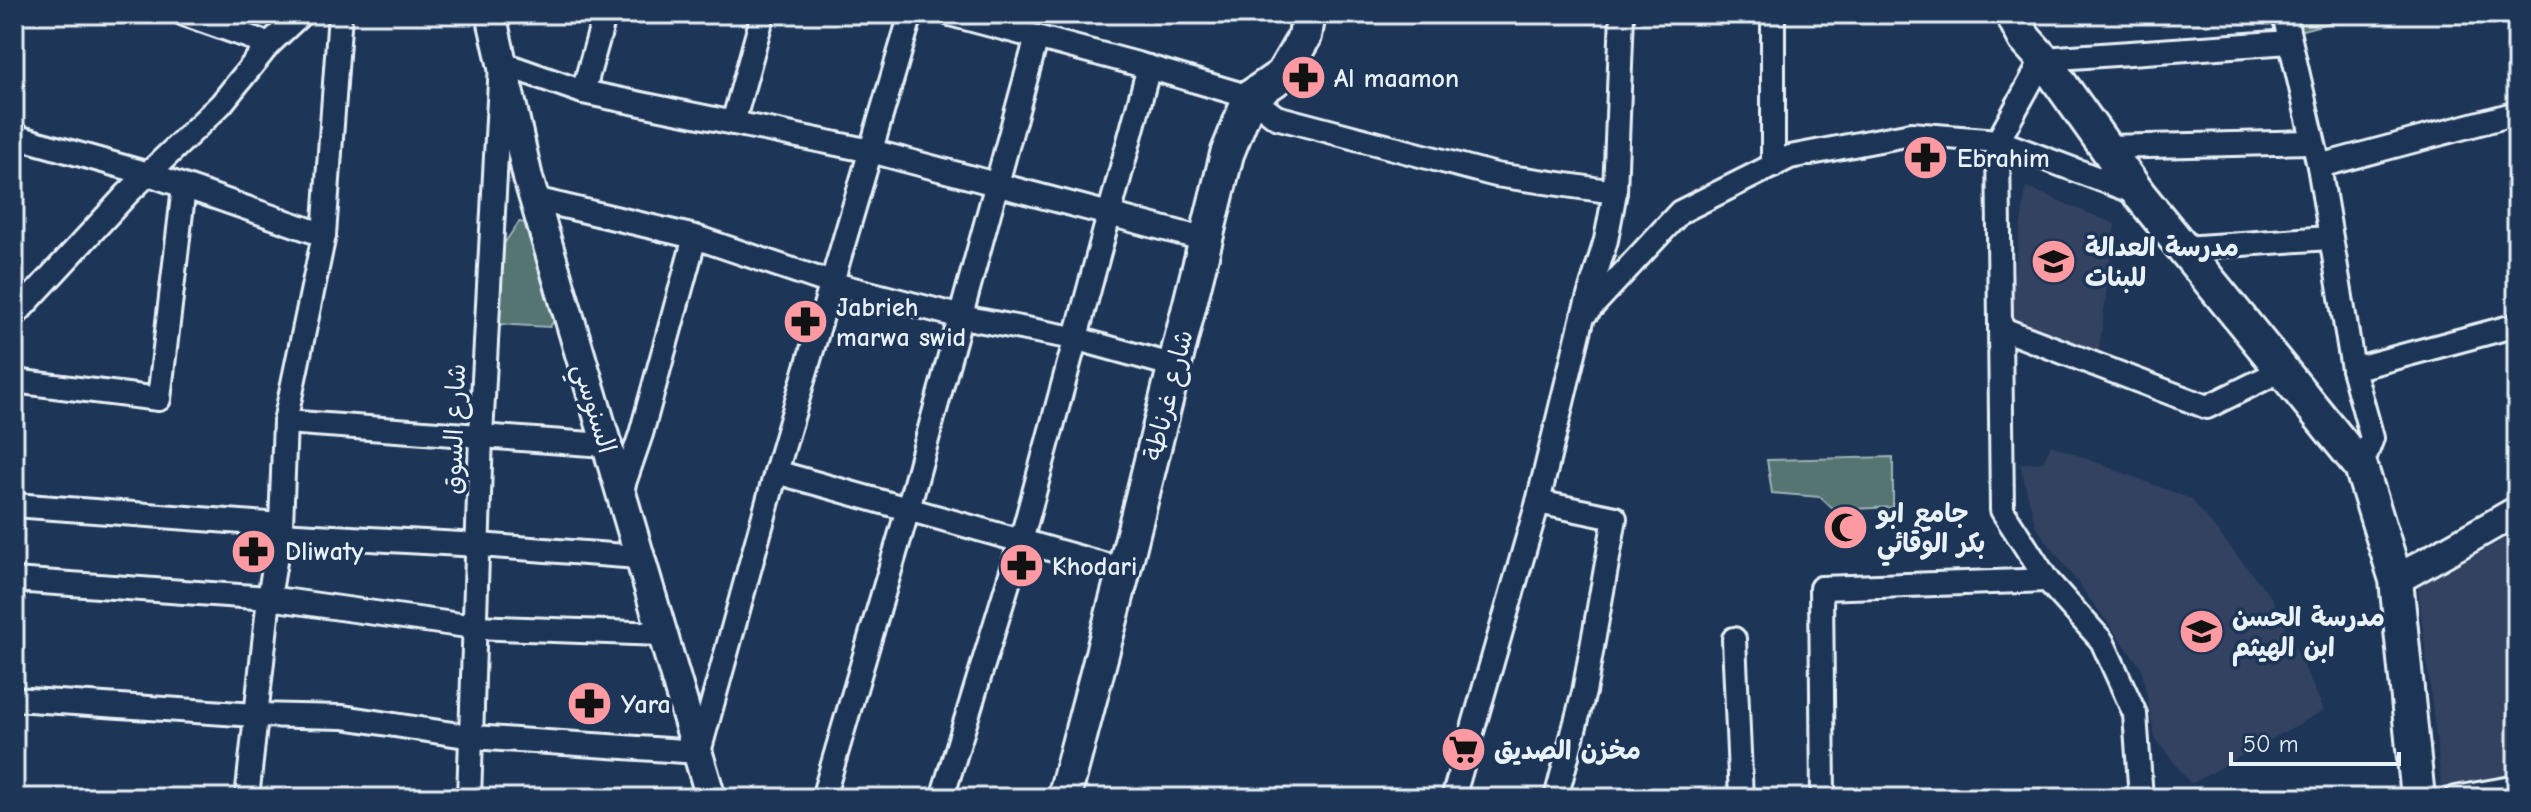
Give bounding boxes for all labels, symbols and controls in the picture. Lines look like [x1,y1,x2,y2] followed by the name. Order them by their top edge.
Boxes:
[1279,54,1327,102] pharmacy icon: Al maamon
[1334,64,1459,94] place label: Al maamon
[1902,134,1950,182] pharmacy icon: Ebrahim
[1957,144,2050,174] place label: Ebrahim
[2085,233,2239,293] place label: مدرسة العدالة للبنات
[2030,238,2078,286] school or university icon: مدرسة العدالة للبنات
[836,293,966,353] place label: Jabrieh marwa swid
[781,298,829,346] pharmacy icon: Jabrieh marwa swid
[1138,327,1202,464] street label: شارع غرناطة
[560,360,622,459] street label: السنوسي
[438,363,474,495] street label: شارع السوق
[1875,499,1985,567] place label: جامع ابو بكر الوقائي
[1822,504,1870,552] mosque icon: جامع ابو بكر الوقائي
[230,527,278,575] pharmacy icon: Dliwaty
[285,537,364,567] place label: Dliwaty
[997,542,1045,590] pharmacy icon: Khodari
[1052,552,1137,582] place label: Khodari
[2232,603,2385,667] place label: مدرسة الحسن ابن الهيثم
[2177,608,2225,656] school or university icon: مدرسة الحسن ابن الهيثم
[566,680,614,728] pharmacy icon: Yara
[621,690,671,720] place label: Yara
[2231,716,2399,766] scale bar
[1439,726,1487,774] supermarket icon: مخزن الصديق
[2243,730,2299,758] text: 50 m
[1494,736,1641,766] place label: مخزن الصديق

